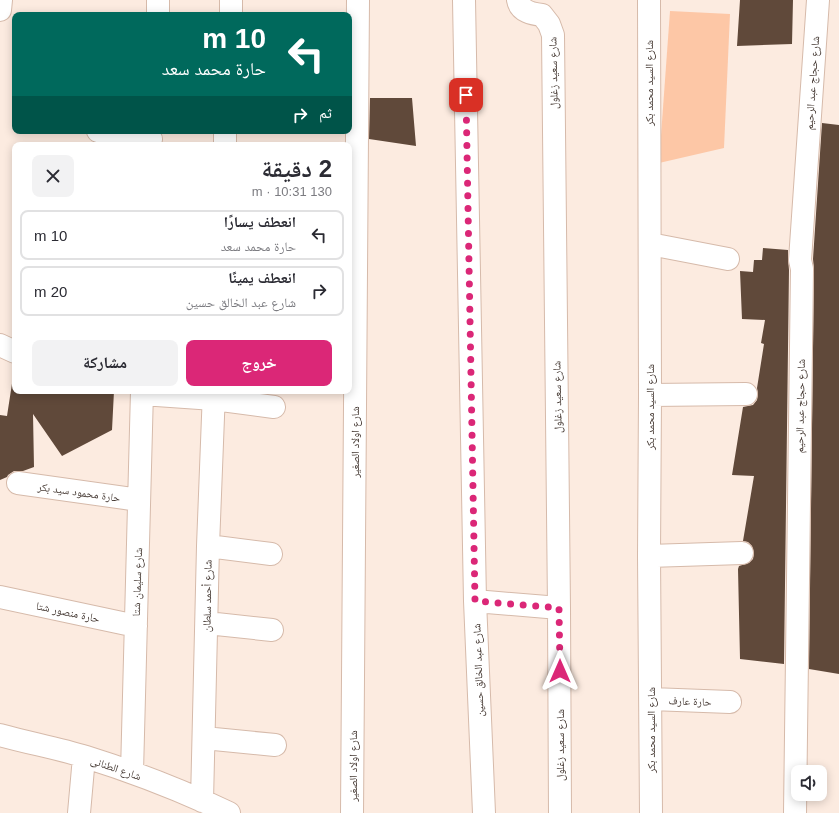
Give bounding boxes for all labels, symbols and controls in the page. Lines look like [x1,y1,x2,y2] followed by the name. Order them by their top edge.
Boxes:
[202,23,266,54] text: 10 m
[280,28,332,80] icon: left
[803,36,823,131] street label: شارع حجاج عبد الرحيم
[546,37,561,109] street label: شارع سعيد زغلول
[643,40,656,127] street label: شارع السيد محمد بكر
[162,59,266,79] text: حارة محمد سعد
[449,78,483,112] pin
[455,84,477,106] icon: arrive
[289,104,311,126] icon: right
[319,104,332,121] text: ثم
[32,155,74,197] button: close
[262,155,332,182] text: 2 دقيقة
[252,184,332,199] text: 130 m · 10:31
[224,213,296,230] text: انعطف يسارًا
[308,224,330,246] icon: left
[34,227,67,244] text: 10 m
[221,239,296,254] text: حارة محمد سعد
[228,269,296,286] text: انعطف يمينًا
[308,280,330,302] icon: right
[34,283,67,300] text: 20 m
[186,295,296,310] text: شارع عبد الخالق حسين
[32,340,178,386] button: مشاركة
[186,340,332,386] button: خروج
[793,359,809,453] street label: شارع حجاج عبد الرحيم
[550,361,565,433] street label: شارع سعيد زغلول
[644,364,657,451] street label: شارع السيد محمد بكر
[349,406,362,479] street label: شارع اولاد الصغير
[36,480,121,504] street label: حارة محمود سيد بكر
[130,547,145,617] street label: شارع سليمان شتا
[200,560,215,632] street label: شارع أحمد سلطان
[35,599,101,625] street label: حارة منصور شتا
[470,623,487,717] street label: شارع عبد الخالق حسين
[539,650,581,692] position arrow
[645,687,658,774] street label: شارع السيد محمد بكر
[668,694,712,708] street label: حارة عارف
[554,709,567,781] street label: شارع سعيد زغلول
[347,730,360,803] street label: شارع اولاد الصغير
[89,754,143,783] street label: شارع الطنانى
[791,765,827,801] map controls
[791,765,827,801] button: sound

